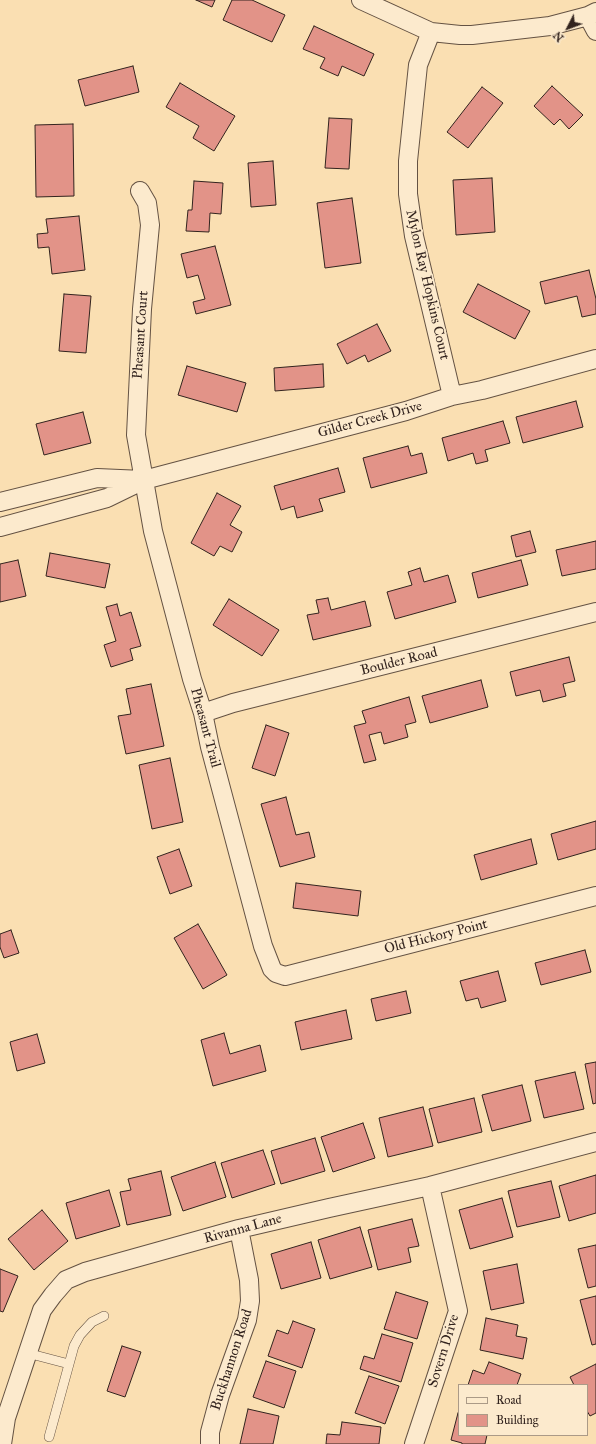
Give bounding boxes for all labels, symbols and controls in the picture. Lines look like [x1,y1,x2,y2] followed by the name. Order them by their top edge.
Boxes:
[548,8,588,48] north arrow
[551,29,567,44] text: N
[402,208,452,362] street label: Mylon Ray Hopkins Court
[130,290,152,380] street label: Pheasant Court
[316,398,424,442] street label: Gilder Creek Drive
[359,644,439,680] street label: Boulder Road
[186,686,224,770] street label: Pheasant Trail
[383,916,489,958] street label: Old Hickory Point
[202,1211,284,1247] street label: Rivanna Lane
[208,1307,256,1413] street label: Buckhannon Road
[425,1312,463,1390] street label: Sovern Drive
[458,1384,588,1436] legend
[496,1393,522,1407] text: Road
[496,1413,538,1427] text: Building

